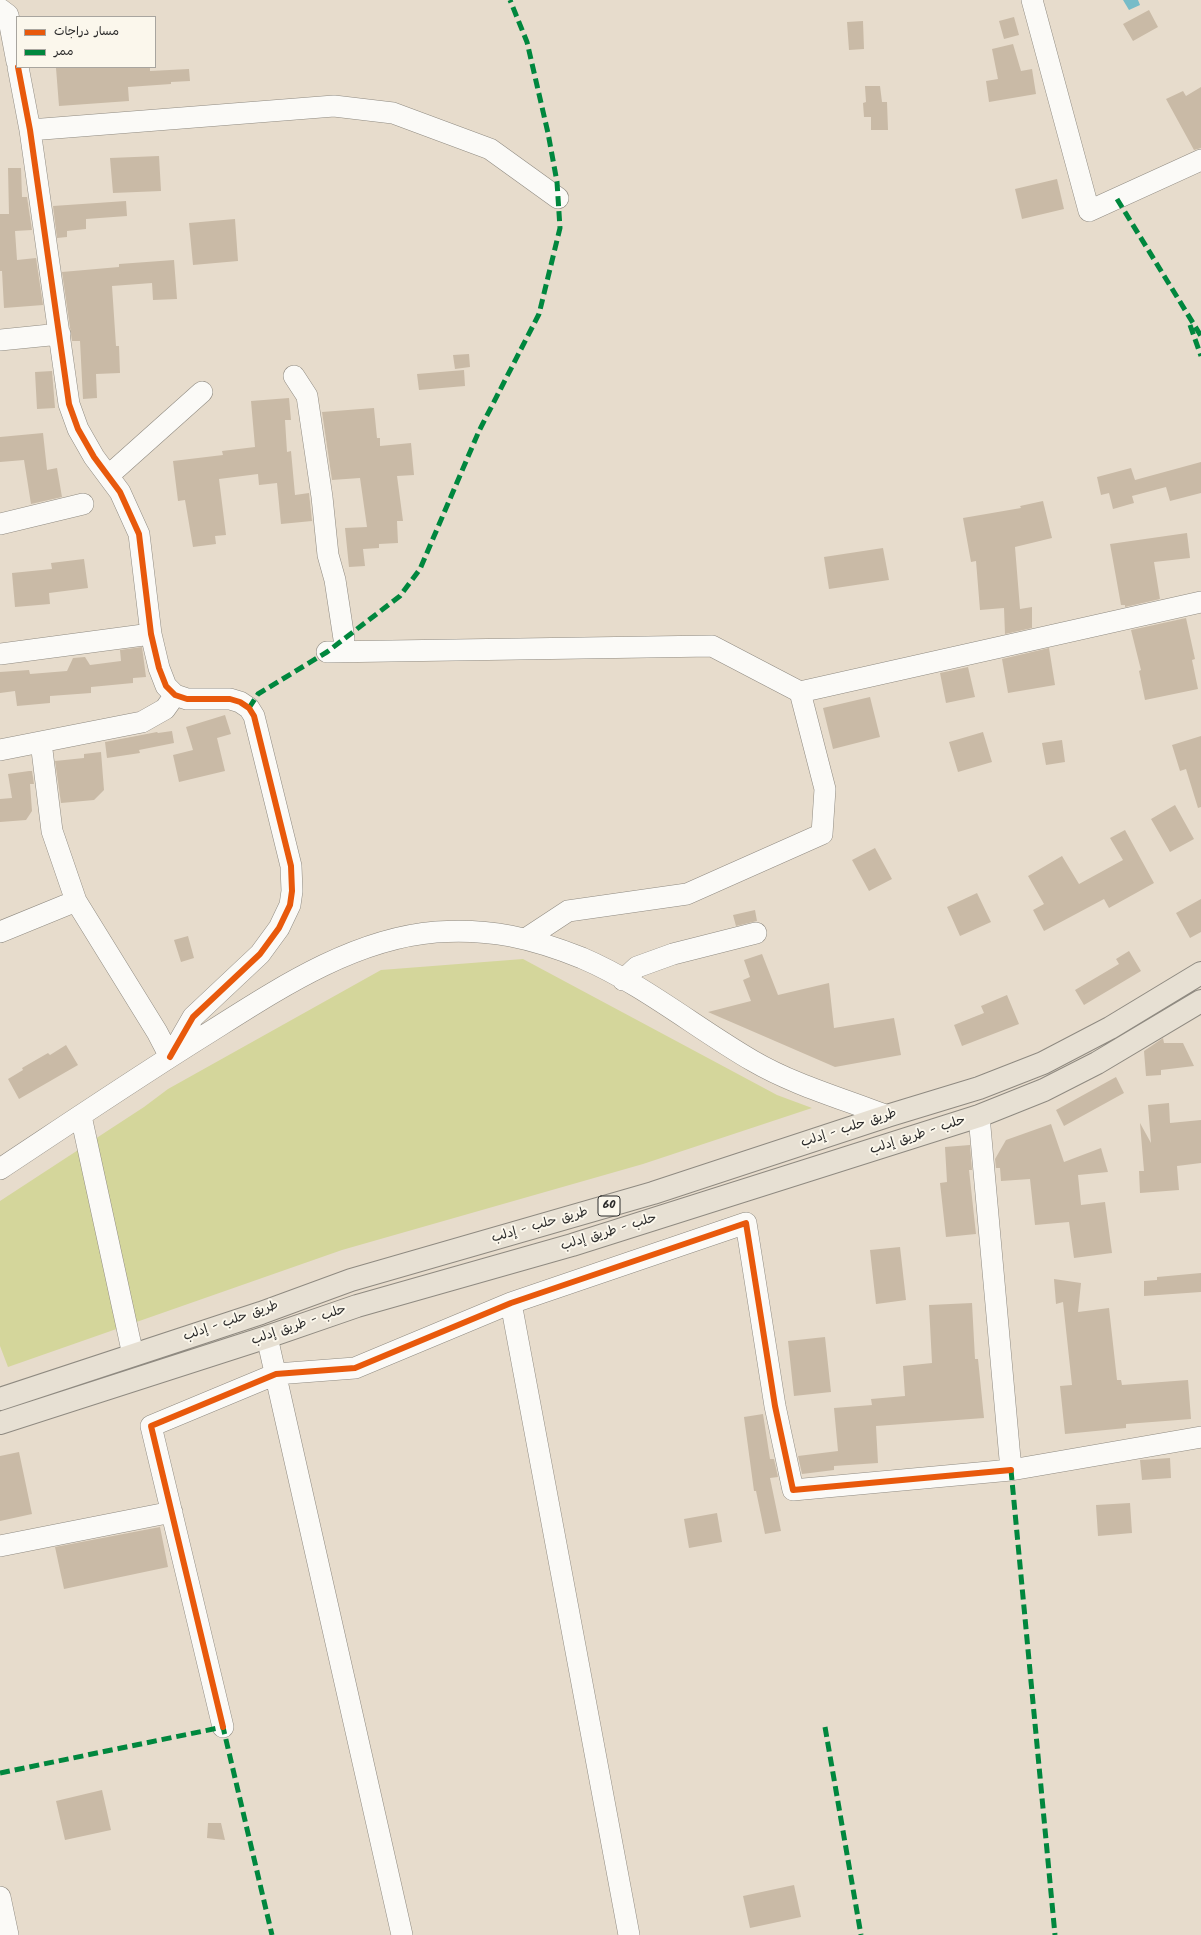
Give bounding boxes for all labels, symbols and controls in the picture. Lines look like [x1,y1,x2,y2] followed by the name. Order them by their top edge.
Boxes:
[16,16,156,68] legend
[54,22,119,41] text: مسار دراجات
[54,42,73,61] text: ممر
[799,1106,899,1152] street label: طريق حلب - إدلب
[868,1113,968,1159] street label: حلب - طريق إدلب
[598,1196,620,1216] road number: 60
[490,1205,590,1247] street label: طريق حلب - إدلب
[559,1211,659,1255] street label: حلب - طريق إدلب
[181,1298,281,1346] street label: طريق حلب - إدلب
[249,1302,349,1350] street label: حلب - طريق إدلب

